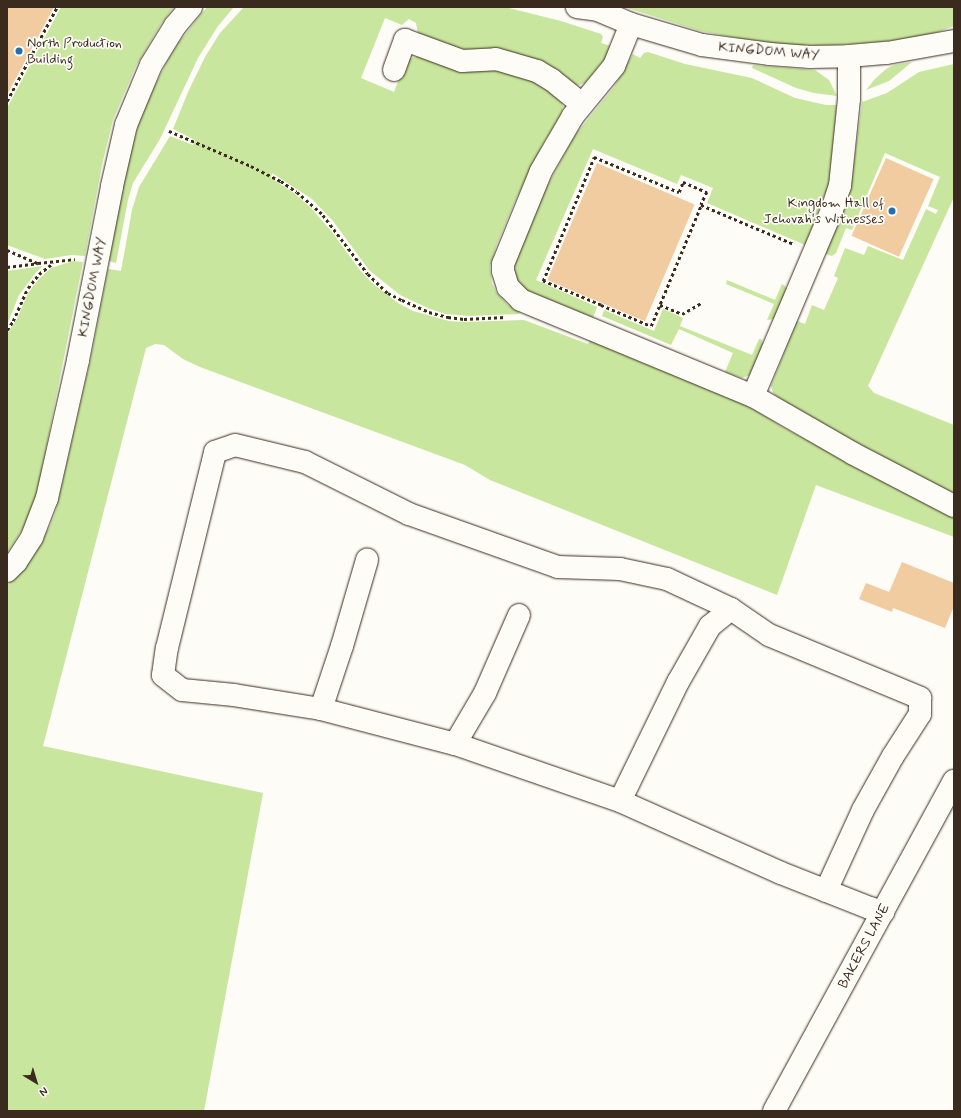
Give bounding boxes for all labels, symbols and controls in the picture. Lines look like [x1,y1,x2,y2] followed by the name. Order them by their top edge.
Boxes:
[27,35,122,68] place label: North Production Building
[718,38,820,64] street label: KINGDOM WAY
[14,46,24,56] marker: North Production Building
[760,195,884,228] place label: Kingdom Hall of Jehovah's Witnesses
[887,206,897,216] marker: Kingdom Hall of Jehovah's Witnesses
[74,236,110,338] street label: KINGDOM WAY
[834,900,894,992] street label: BAKERS LANE
[16,1062,56,1102] north arrow
[36,1084,51,1099] text: N

